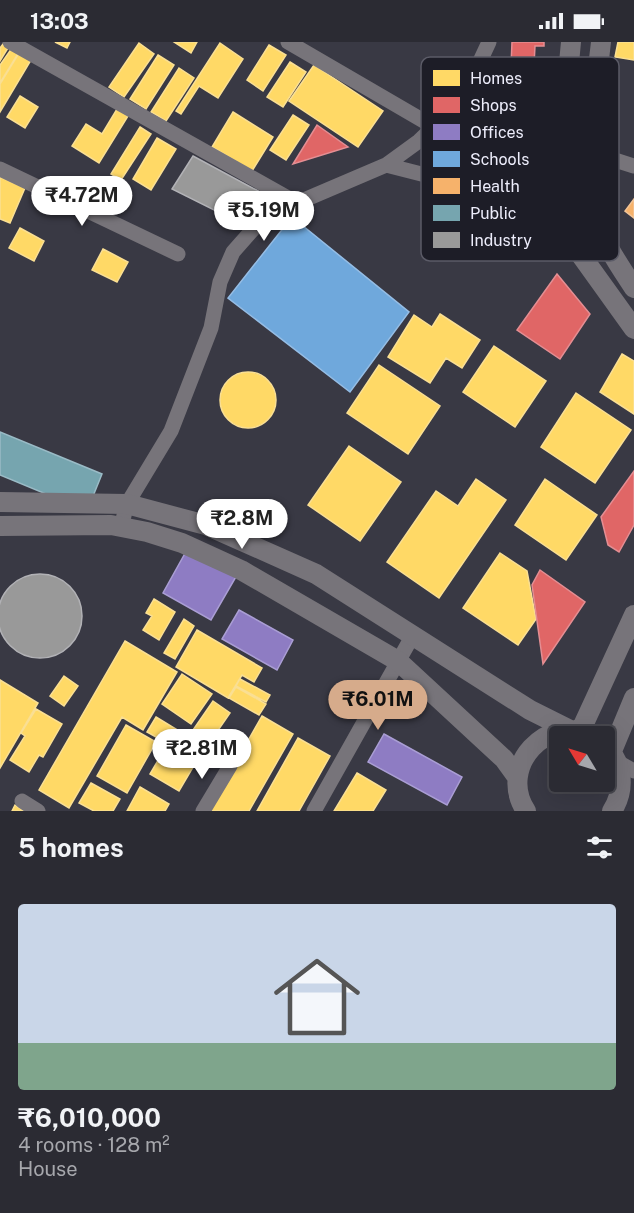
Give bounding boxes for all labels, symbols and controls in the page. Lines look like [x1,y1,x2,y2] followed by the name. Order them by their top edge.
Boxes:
[30,8,89,34] text: 13:03
[421,57,619,261] legend
[470,69,522,88] text: Homes
[470,96,517,115] text: Shops
[470,123,524,142] text: Offices
[470,150,529,169] text: Schools
[33,176,131,227] pin: ₹4.72M
[470,177,520,196] text: Health
[45,183,119,207] text: ₹4.72M
[215,191,313,242] pin: ₹5.19M
[228,198,300,222] text: ₹5.19M
[470,204,517,223] text: Public
[470,231,532,250] text: Industry
[200,499,284,550] pin: ₹2.8M
[211,506,273,530] text: ₹2.8M
[329,680,427,731] pin: ₹6.01M
[342,687,414,711] text: ₹6.01M
[549,726,615,792] north arrow
[549,726,615,792] map controls
[153,729,251,780] pin: ₹2.81M
[166,736,238,760] text: ₹2.81M
[583,831,616,864] icon: filters
[18,832,124,863] text: 5 homes
[263,943,371,1051] icon: home
[18,1102,161,1133] text: ₹6,010,000
[18,1133,170,1157] text: 4 rooms · 128 m²
[18,1157,78,1181] text: House

